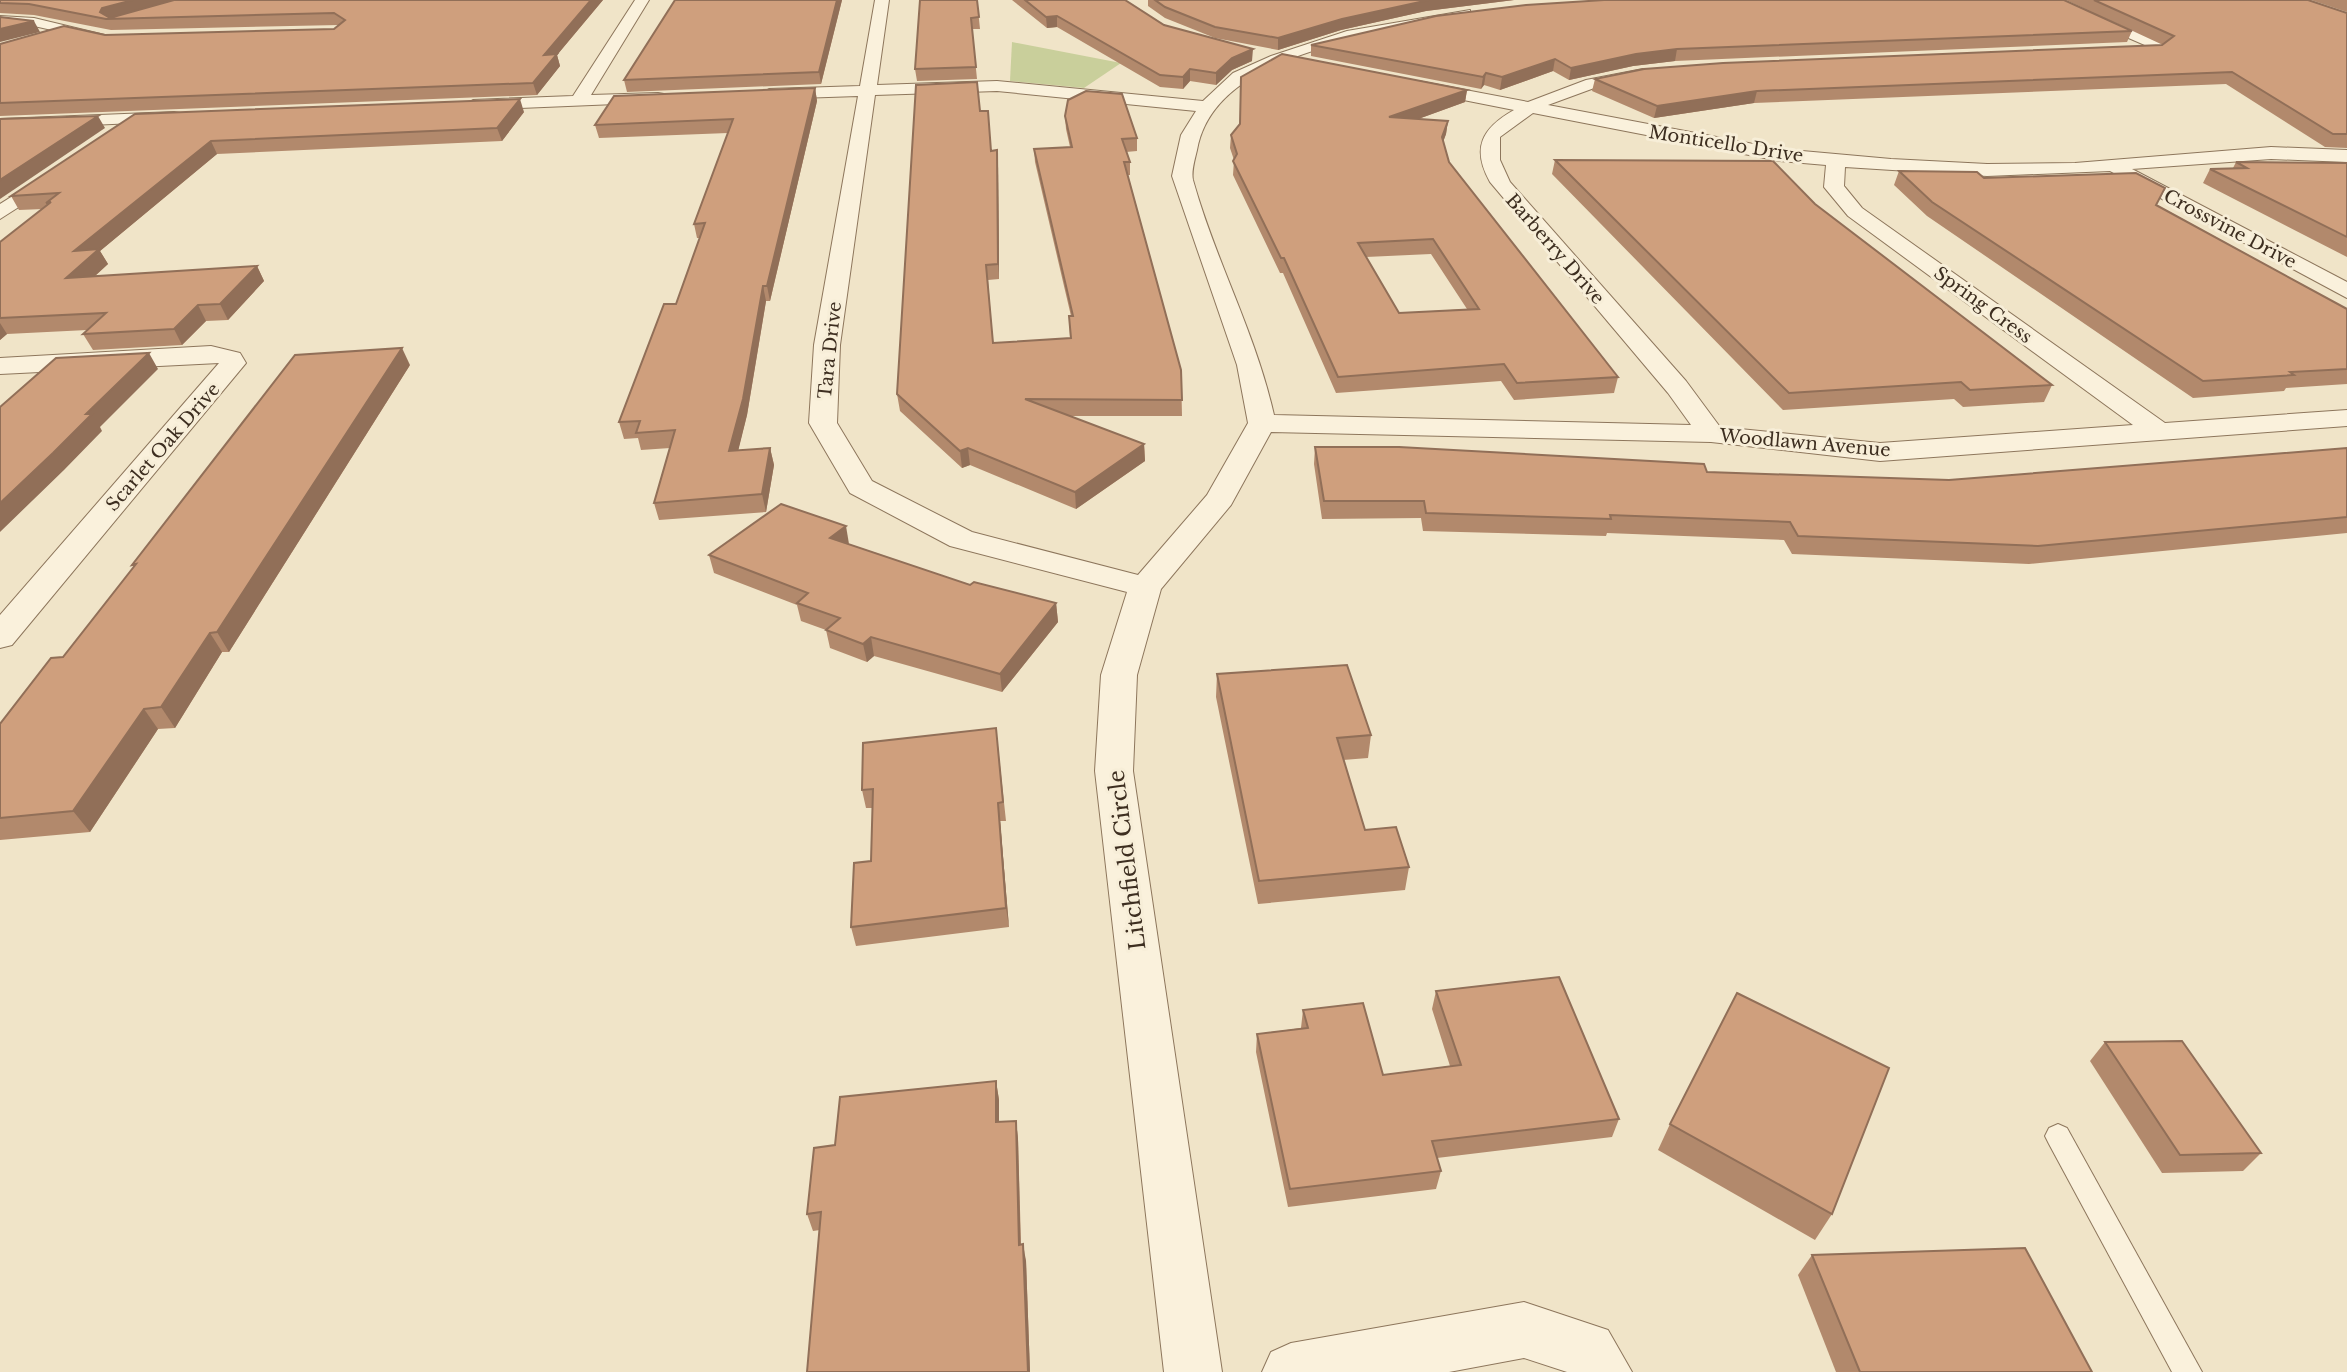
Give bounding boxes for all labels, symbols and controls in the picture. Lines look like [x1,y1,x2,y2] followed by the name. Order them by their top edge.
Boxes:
[1647,121,1805,167] street label: Monticello Drive
[2160,185,2300,273] street label: Crossvine Drive
[1501,189,1609,309] street label: Barberry Drive
[1930,262,2036,348] street label: Spring Cress
[814,300,846,400] street label: Tara Drive
[101,379,225,515] street label: Scarlet Oak Drive
[1718,424,1891,461] street label: Woodlawn Avenue
[1103,769,1151,951] street label: Litchfield Circle

